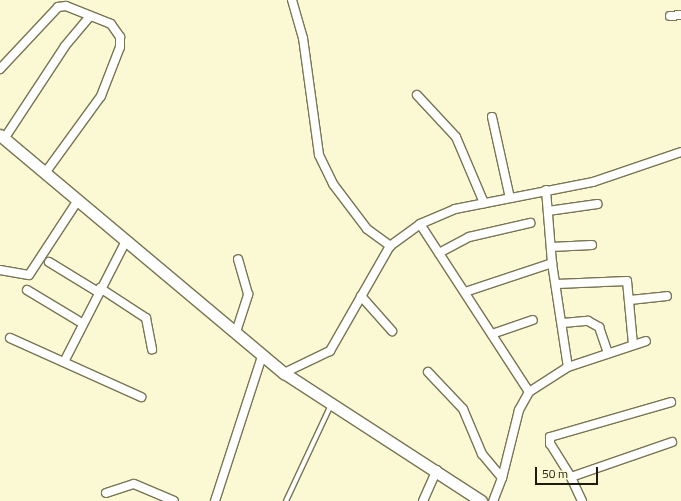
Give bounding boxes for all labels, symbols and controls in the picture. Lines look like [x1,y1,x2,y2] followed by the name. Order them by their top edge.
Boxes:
[537,459,600,485] scale bar
[542,464,568,483] text: 50 m

